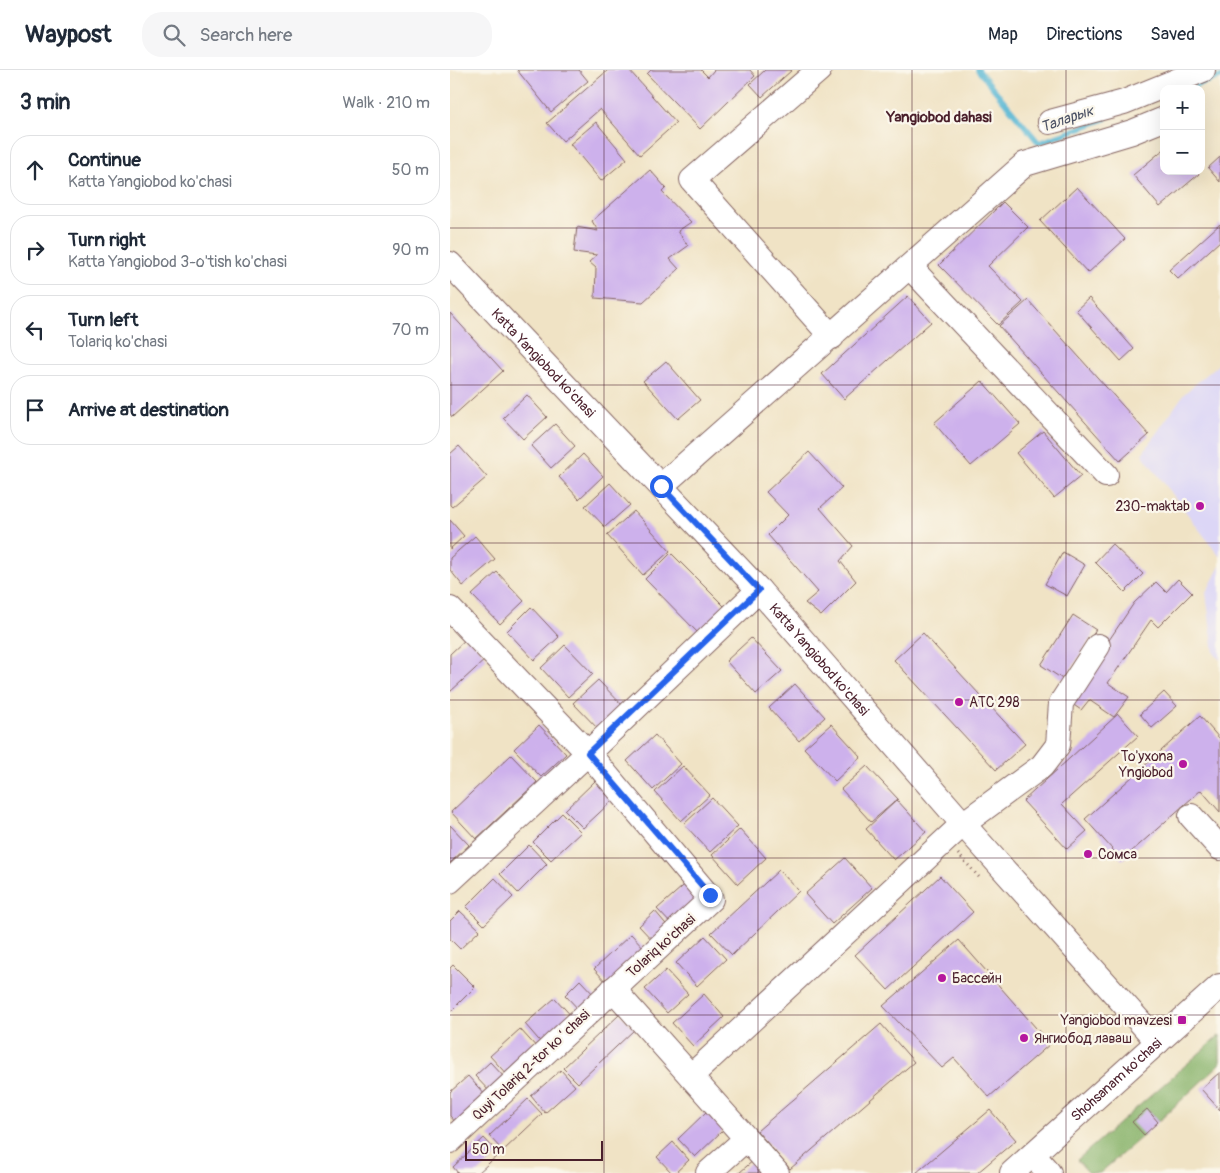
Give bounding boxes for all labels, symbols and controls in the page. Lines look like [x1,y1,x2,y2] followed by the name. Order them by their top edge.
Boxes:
[142,12,492,57] search box
[25,20,112,49] text: Waypost
[160,21,188,49] icon: search
[200,23,292,47] text: Search here
[988,23,1018,46] text: Map
[1046,23,1122,46] text: Directions
[1150,23,1195,46] text: Saved
[1160,85,1205,175] map controls
[1160,85,1205,130] button: +
[20,89,70,116] text: 3 min
[342,93,430,113] text: Walk · 210 m
[1038,101,1097,137] water label: Таларык
[885,108,992,127] district label: Yangiobod dahasi
[1160,130,1205,175] button: −
[68,148,141,172] text: Continue
[21,156,49,184] icon: ahead
[392,160,429,180] text: 50 m
[68,172,232,192] text: Katta Yangiobod ko'chasi
[68,228,146,252] text: Turn right
[21,236,49,264] icon: right
[392,240,429,260] text: 90 m
[68,252,287,272] text: Katta Yangiobod 3-o'tish ko'chasi
[488,305,599,421] street label: Katta Yangiobod ko'chasi
[68,308,138,332] text: Turn left
[21,316,49,344] icon: left
[392,320,429,340] text: 70 m
[68,332,167,352] text: Tolariq ko'chasi
[21,396,49,424] icon: arrive
[68,398,229,422] text: Arrive at destination
[650,475,673,498] route start
[1115,498,1190,515] place label: 230-maktab
[1194,500,1206,512] marker: 230-maktab
[766,600,873,719] street label: Katta Yangiobod ko'chasi
[969,694,1020,711] place label: АТС 298
[953,696,965,708] marker: АТС 298
[1118,748,1173,781] place label: To'yxona Yngiobod
[1177,758,1189,770] marker: To'yxona Yngiobod
[1098,846,1137,863] place label: Сомса
[1082,848,1094,860] marker: Сомса
[699,884,722,907] route end
[623,910,699,981] street label: Tolariq ko'chasi
[952,970,1002,987] place label: Бассейн
[936,972,948,984] marker: Бассейн
[469,1006,594,1124] street label: Quyi Tolariq 2-tor koʻchasi
[1060,1012,1172,1029] place label: Yangiobod mavzesi
[1176,1014,1188,1026] marker: Yangiobod mavzesi
[1034,1030,1132,1047] place label: Янгиобод лаваш
[1018,1032,1030,1044] marker: Янгиобод лаваш
[1067,1034,1165,1125] street label: Shohsanam ko'chasi
[465,1138,602,1161] scale bar
[472,1141,505,1158] text: 50 m

